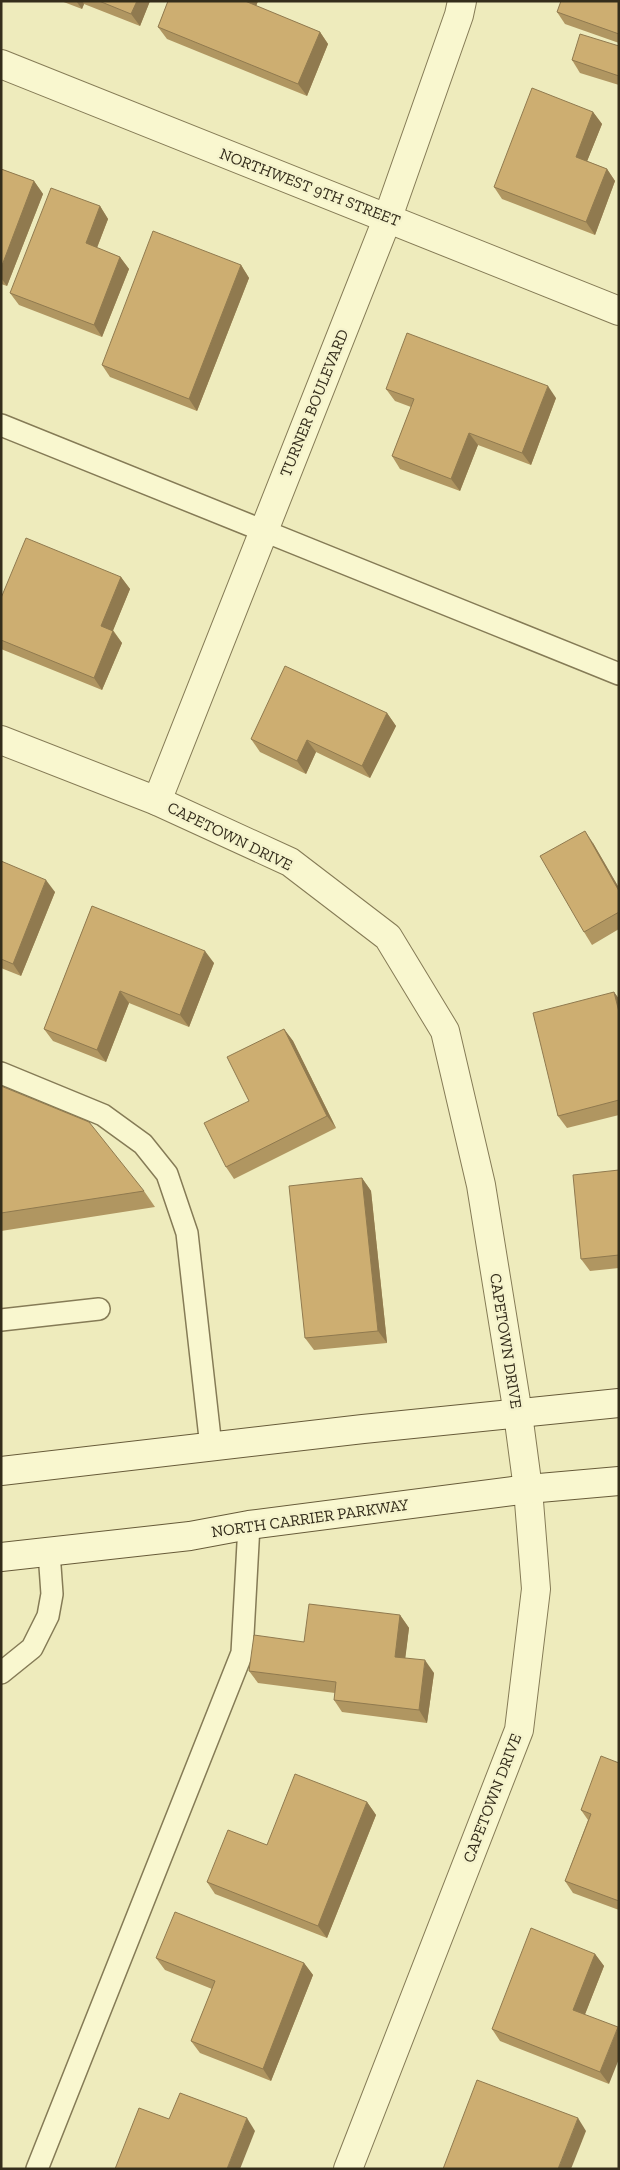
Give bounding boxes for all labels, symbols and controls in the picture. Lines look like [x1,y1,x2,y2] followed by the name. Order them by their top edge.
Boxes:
[217,144,403,230] street label: NORTHWEST 9TH STREET
[276,326,352,480] street label: TURNER BOULEVARD
[164,798,296,874] street label: CAPETOWN DRIVE
[486,1272,526,1410] street label: CAPETOWN DRIVE
[210,1495,410,1541] street label: NORTH CARRIER PARKWAY
[459,1731,525,1865] street label: CAPETOWN DRIVE

